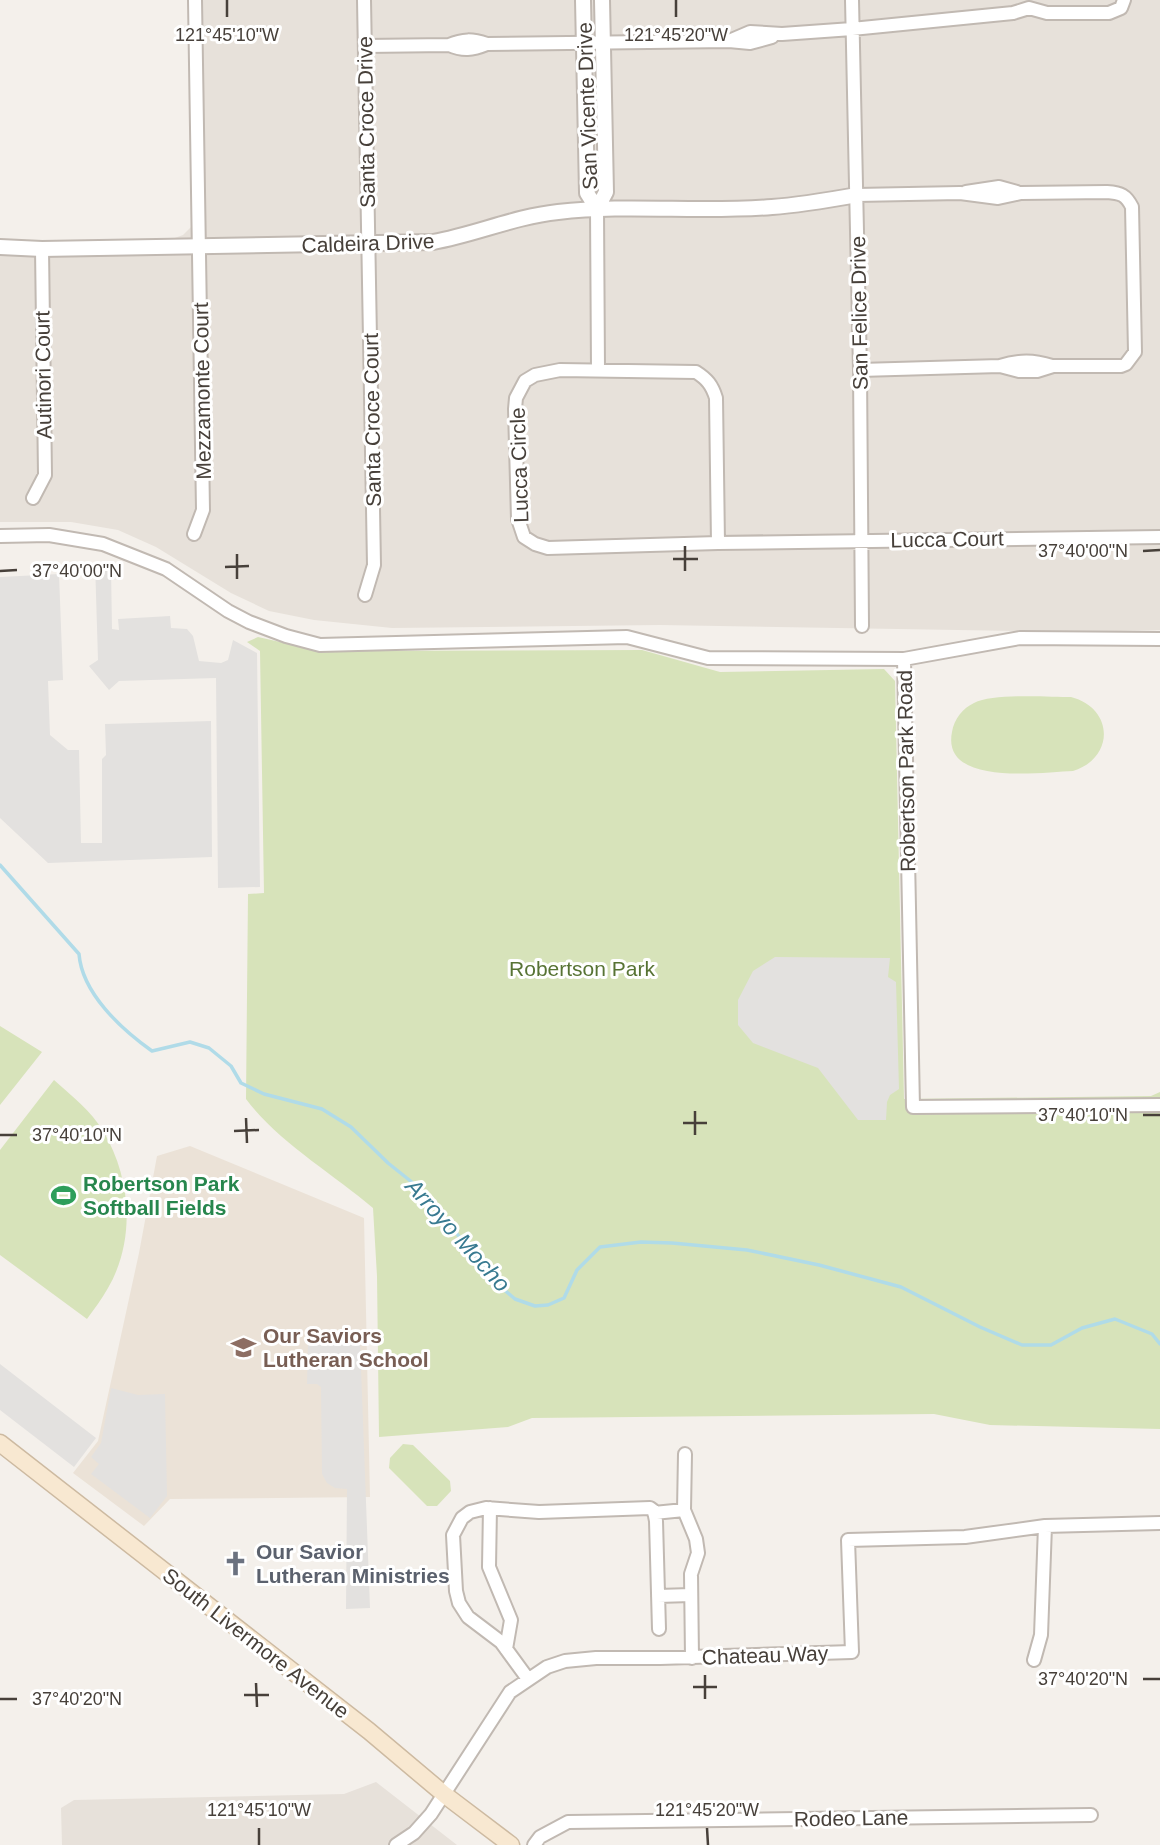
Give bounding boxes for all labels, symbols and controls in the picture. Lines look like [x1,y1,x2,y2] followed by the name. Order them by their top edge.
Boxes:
[573,22,601,190] street label: San Vicente Drive
[175,25,279,45] text: 121°45'10"W
[624,25,728,45] text: 121°45'20"W
[353,36,379,208] street label: Santa Croce Drive
[301,229,435,257] street label: Caldeira Drive
[846,236,872,390] street label: San Felice Drive
[189,302,215,480] street label: Mezzamonte Court
[30,310,56,439] street label: Autinori Court
[359,333,385,507] street label: Santa Croce Court
[505,407,533,523] street label: Lucca Circle
[890,527,1004,551] street label: Lucca Court
[1038,541,1128,561] text: 37°40'00"N
[32,561,122,581] text: 37°40'00"N
[893,670,919,872] street label: Robertson Park Road
[509,957,655,980] park label: Robertson Park
[1038,1105,1128,1125] text: 37°40'10"N
[32,1125,122,1145] text: 37°40'10"N
[83,1172,240,1219] place label: Robertson Park Softball Fields
[399,1172,516,1297] water label: Arroyo Mocho
[49,1181,77,1209] sports icon: Robertson Park Softball Fields
[263,1324,429,1371] place label: Our Saviors Lutheran School
[229,1333,257,1361] school or university icon: Our Saviors Lutheran School
[256,1540,450,1587] place label: Our Savior Lutheran Ministries
[222,1549,250,1577] church icon: Our Savior Lutheran Ministries
[158,1563,354,1723] street label: South Livermore Avenue
[701,1641,829,1669] street label: Chateau Way
[1038,1669,1128,1689] text: 37°40'20"N
[32,1689,122,1709] text: 37°40'20"N
[207,1800,311,1820] text: 121°45'10"W
[655,1800,759,1820] text: 121°45'20"W
[794,1806,908,1830] street label: Rodeo Lane

